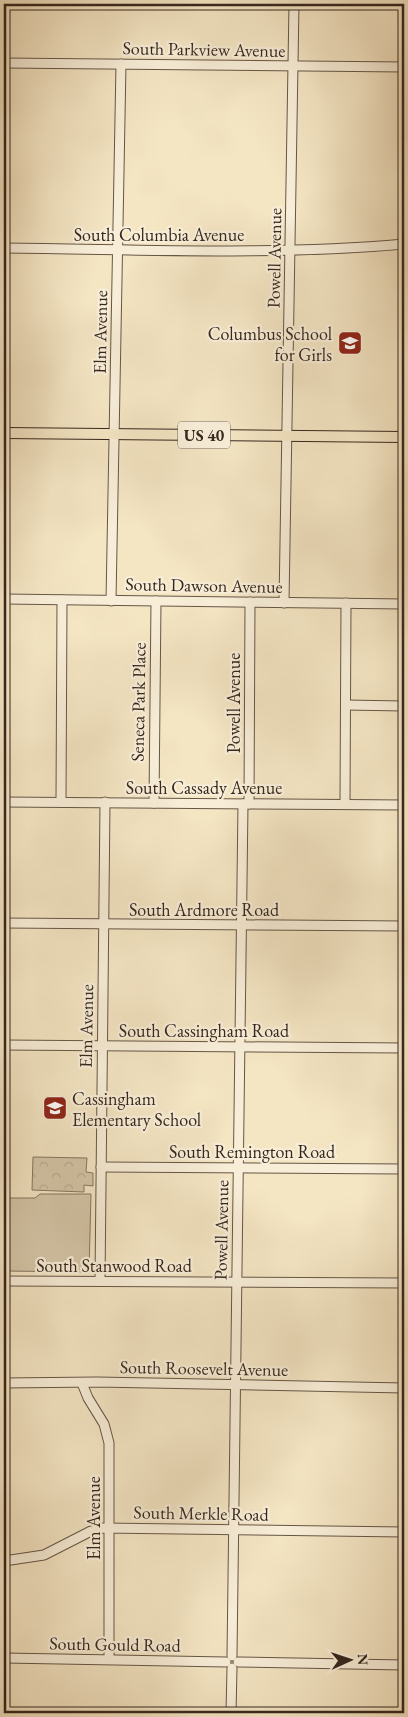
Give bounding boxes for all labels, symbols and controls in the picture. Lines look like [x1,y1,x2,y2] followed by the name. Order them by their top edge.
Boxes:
[122,36,286,62] street label: South Parkview Avenue
[262,208,286,308] street label: Powell Avenue
[74,223,244,246] street label: South Columbia Avenue
[88,290,112,374] street label: Elm Avenue
[208,322,332,366] place label: Columbus School for Girls
[337,330,363,356] school or university icon: Columbus School for Girls
[178,422,230,448] road number: US 40
[125,572,283,598] street label: South Dawson Avenue
[125,642,151,762] street label: Seneca Park Place
[222,653,245,753] street label: Powell Avenue
[126,776,282,799] street label: South Cassady Avenue
[129,898,280,921] street label: South Ardmore Road
[74,984,98,1068] street label: Elm Avenue
[119,1019,290,1042] street label: South Cassingham Road
[72,1087,201,1131] place label: Cassingham Elementary School
[42,1095,68,1121] school or university icon: Cassingham Elementary School
[169,1140,336,1163] street label: South Remington Road
[209,1180,233,1280] street label: Powell Avenue
[36,1254,193,1277] street label: South Stanwood Road
[120,1355,288,1381] street label: South Roosevelt Avenue
[82,1476,105,1560] street label: Elm Avenue
[133,1500,270,1526] street label: South Merkle Road
[49,1631,182,1657] street label: South Gould Road
[326,1634,376,1684] north arrow
[354,1653,372,1666] text: N

